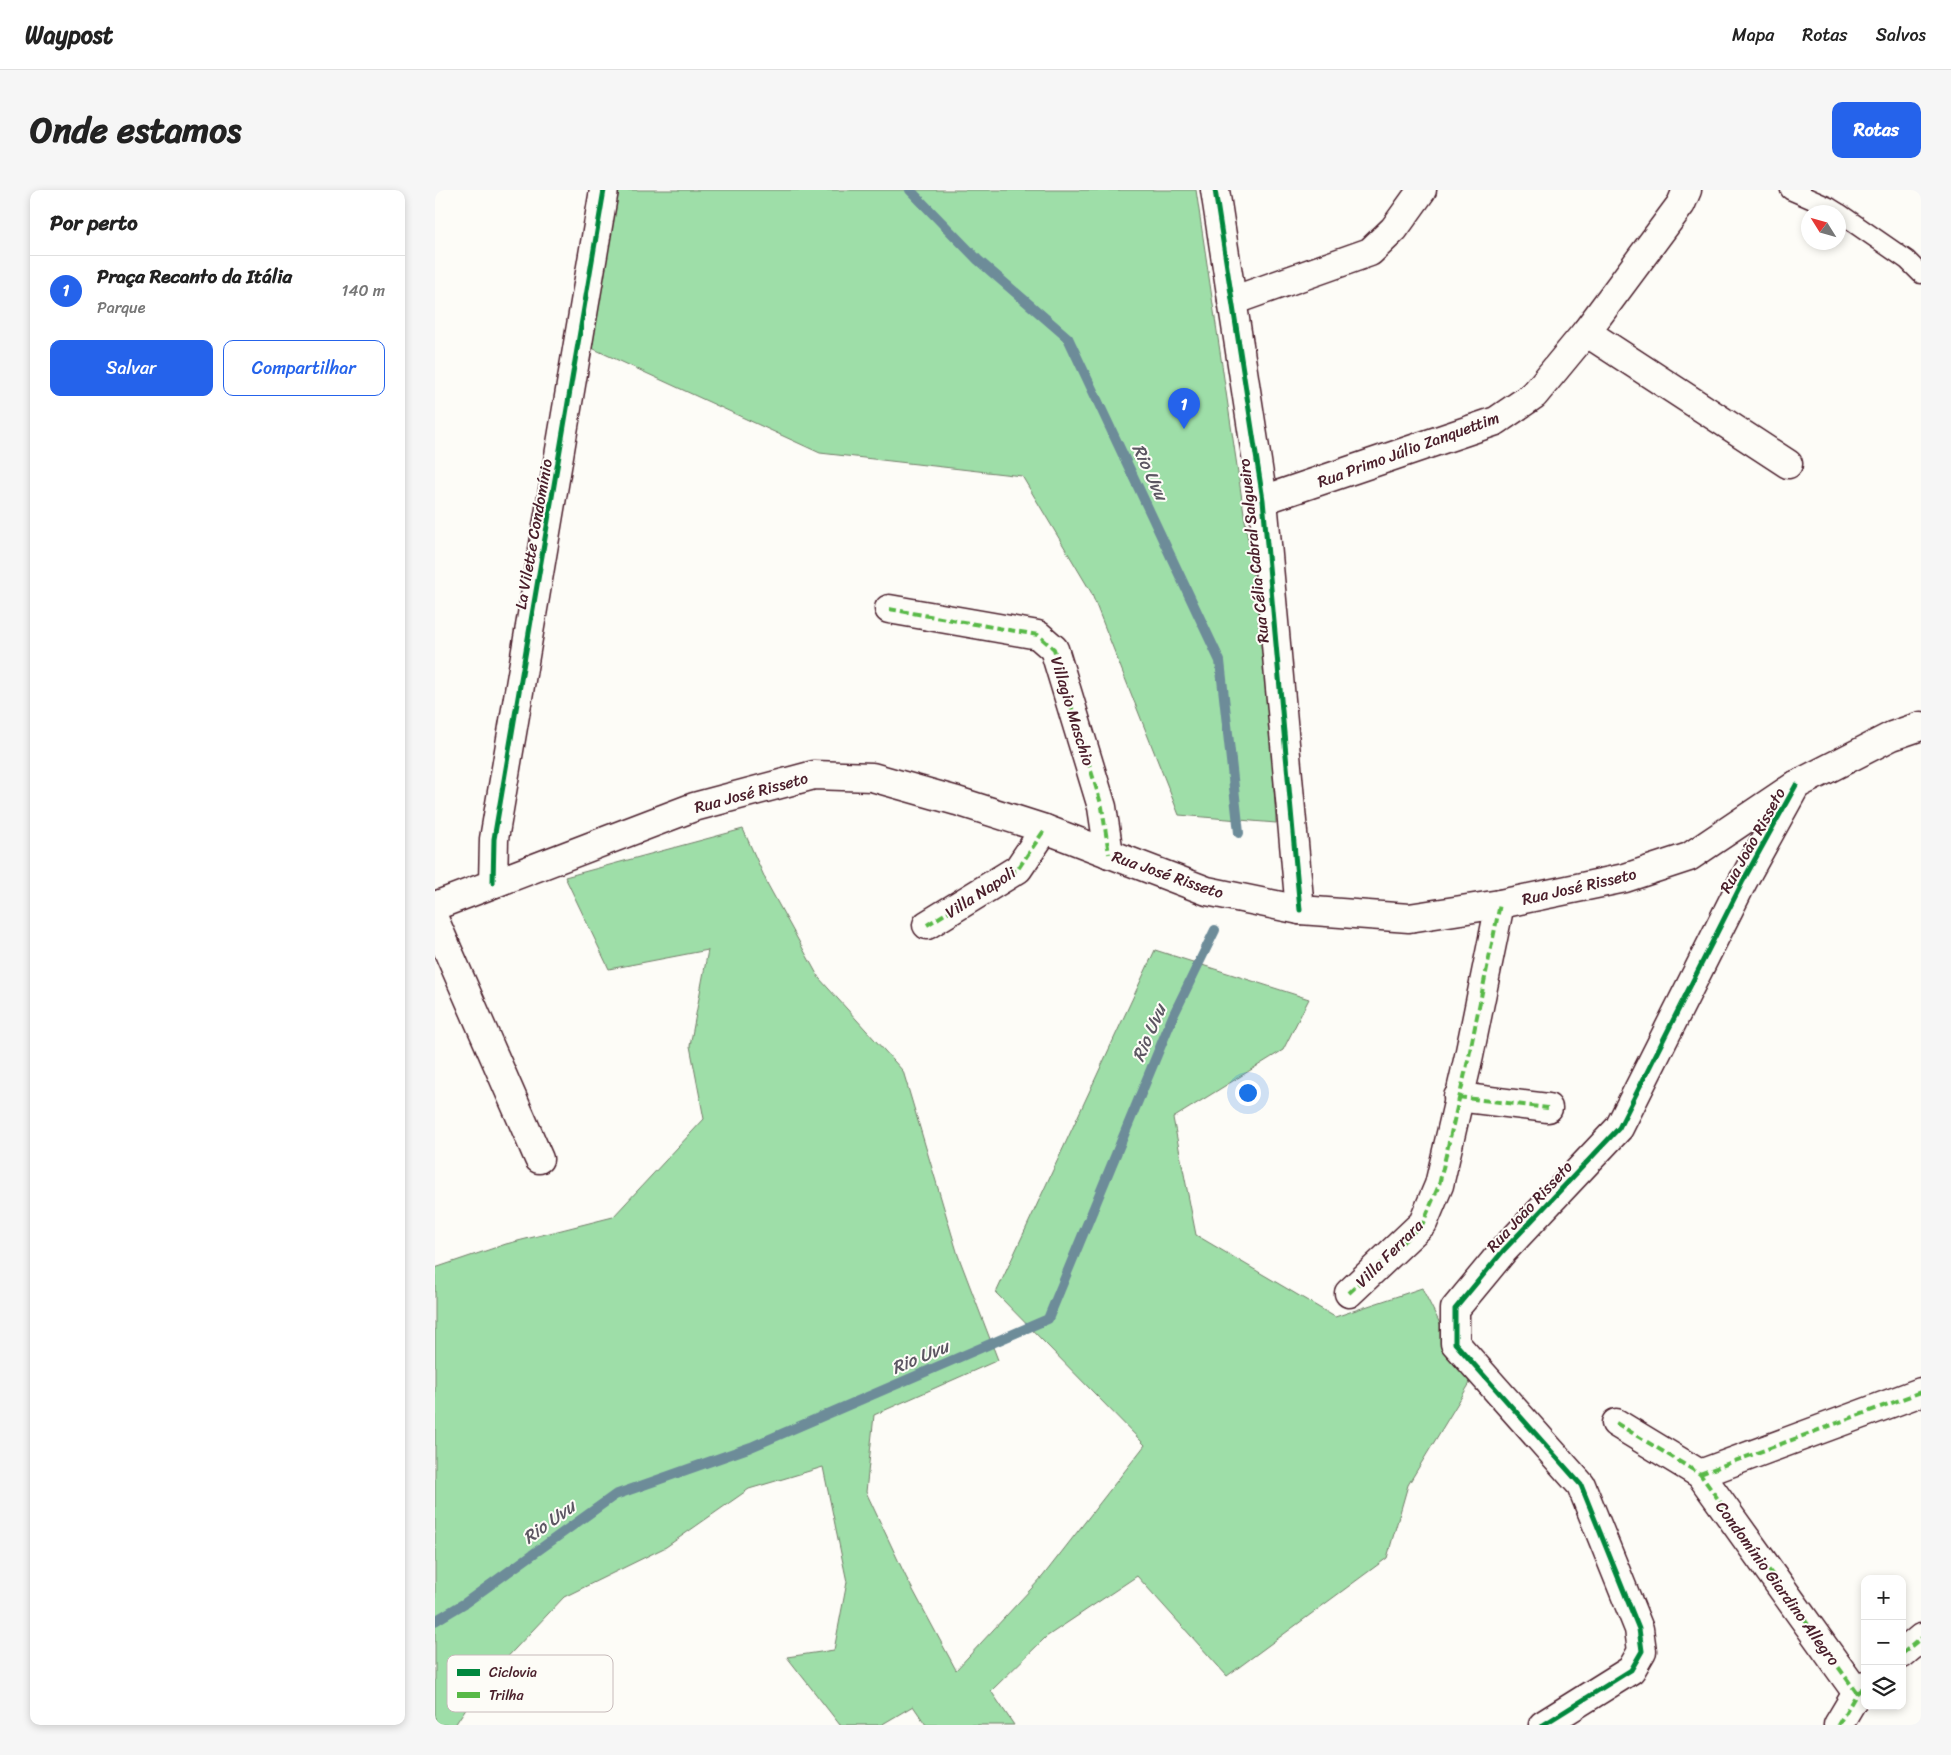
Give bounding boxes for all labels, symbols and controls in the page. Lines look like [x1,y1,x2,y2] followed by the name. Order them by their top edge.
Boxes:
[25,14,113,56] text: Waypost
[1732,19,1774,51] text: Mapa
[1802,19,1848,51] text: Rotas
[1876,19,1926,51] text: Salvos
[30,99,241,161] text: Onde estamos
[1832,102,1921,158] button: Rotas
[50,204,138,242] text: Por perto
[1801,205,1846,250] north arrow
[97,260,292,293] text: Praça Recanto da Itália
[63,276,69,305] text: 1
[342,276,385,305] text: 140 m
[97,293,145,322] text: Parque
[50,340,213,396] button: Salvar
[223,340,385,396] button: Compartilhar
[1168,388,1200,429] pin: 1
[1313,403,1503,496] street label: Rua Primo Júlio Zanquettim
[1123,438,1178,508] water label: Rio Uvu
[506,457,561,612] street label: La Vilette Condomínio
[1229,457,1278,645] street label: Rua Célia Cabral Salgueiro
[1042,653,1103,770] street label: Villagio Maschio
[691,763,811,822] street label: Rua José Risseto
[1711,782,1794,899] street label: Rua João Risseto
[1108,842,1228,907] street label: Rua José Risseto
[939,858,1022,926] street label: Villa Napoli
[1519,859,1639,914] street label: Rua José Risseto
[1123,997,1176,1067] water label: Rio Uvu
[1235,1080,1261,1106] your location
[1479,1154,1580,1259] street label: Rua João Risseto
[1348,1212,1431,1295] street label: Villa Ferrara
[886,1330,956,1383] water label: Rio Uvu
[515,1490,584,1552] water label: Rio Uvu
[1708,1495,1848,1672] street label: Condomínio Giardino Allegro
[1861,1575,1906,1710] map controls
[1861,1575,1906,1620] button: +
[1861,1620,1906,1665] button: −
[447,1655,613,1712] legend
[489,1660,537,1685] text: Ciclovia
[1861,1665,1906,1710] button: layers
[489,1683,524,1708] text: Trilha

